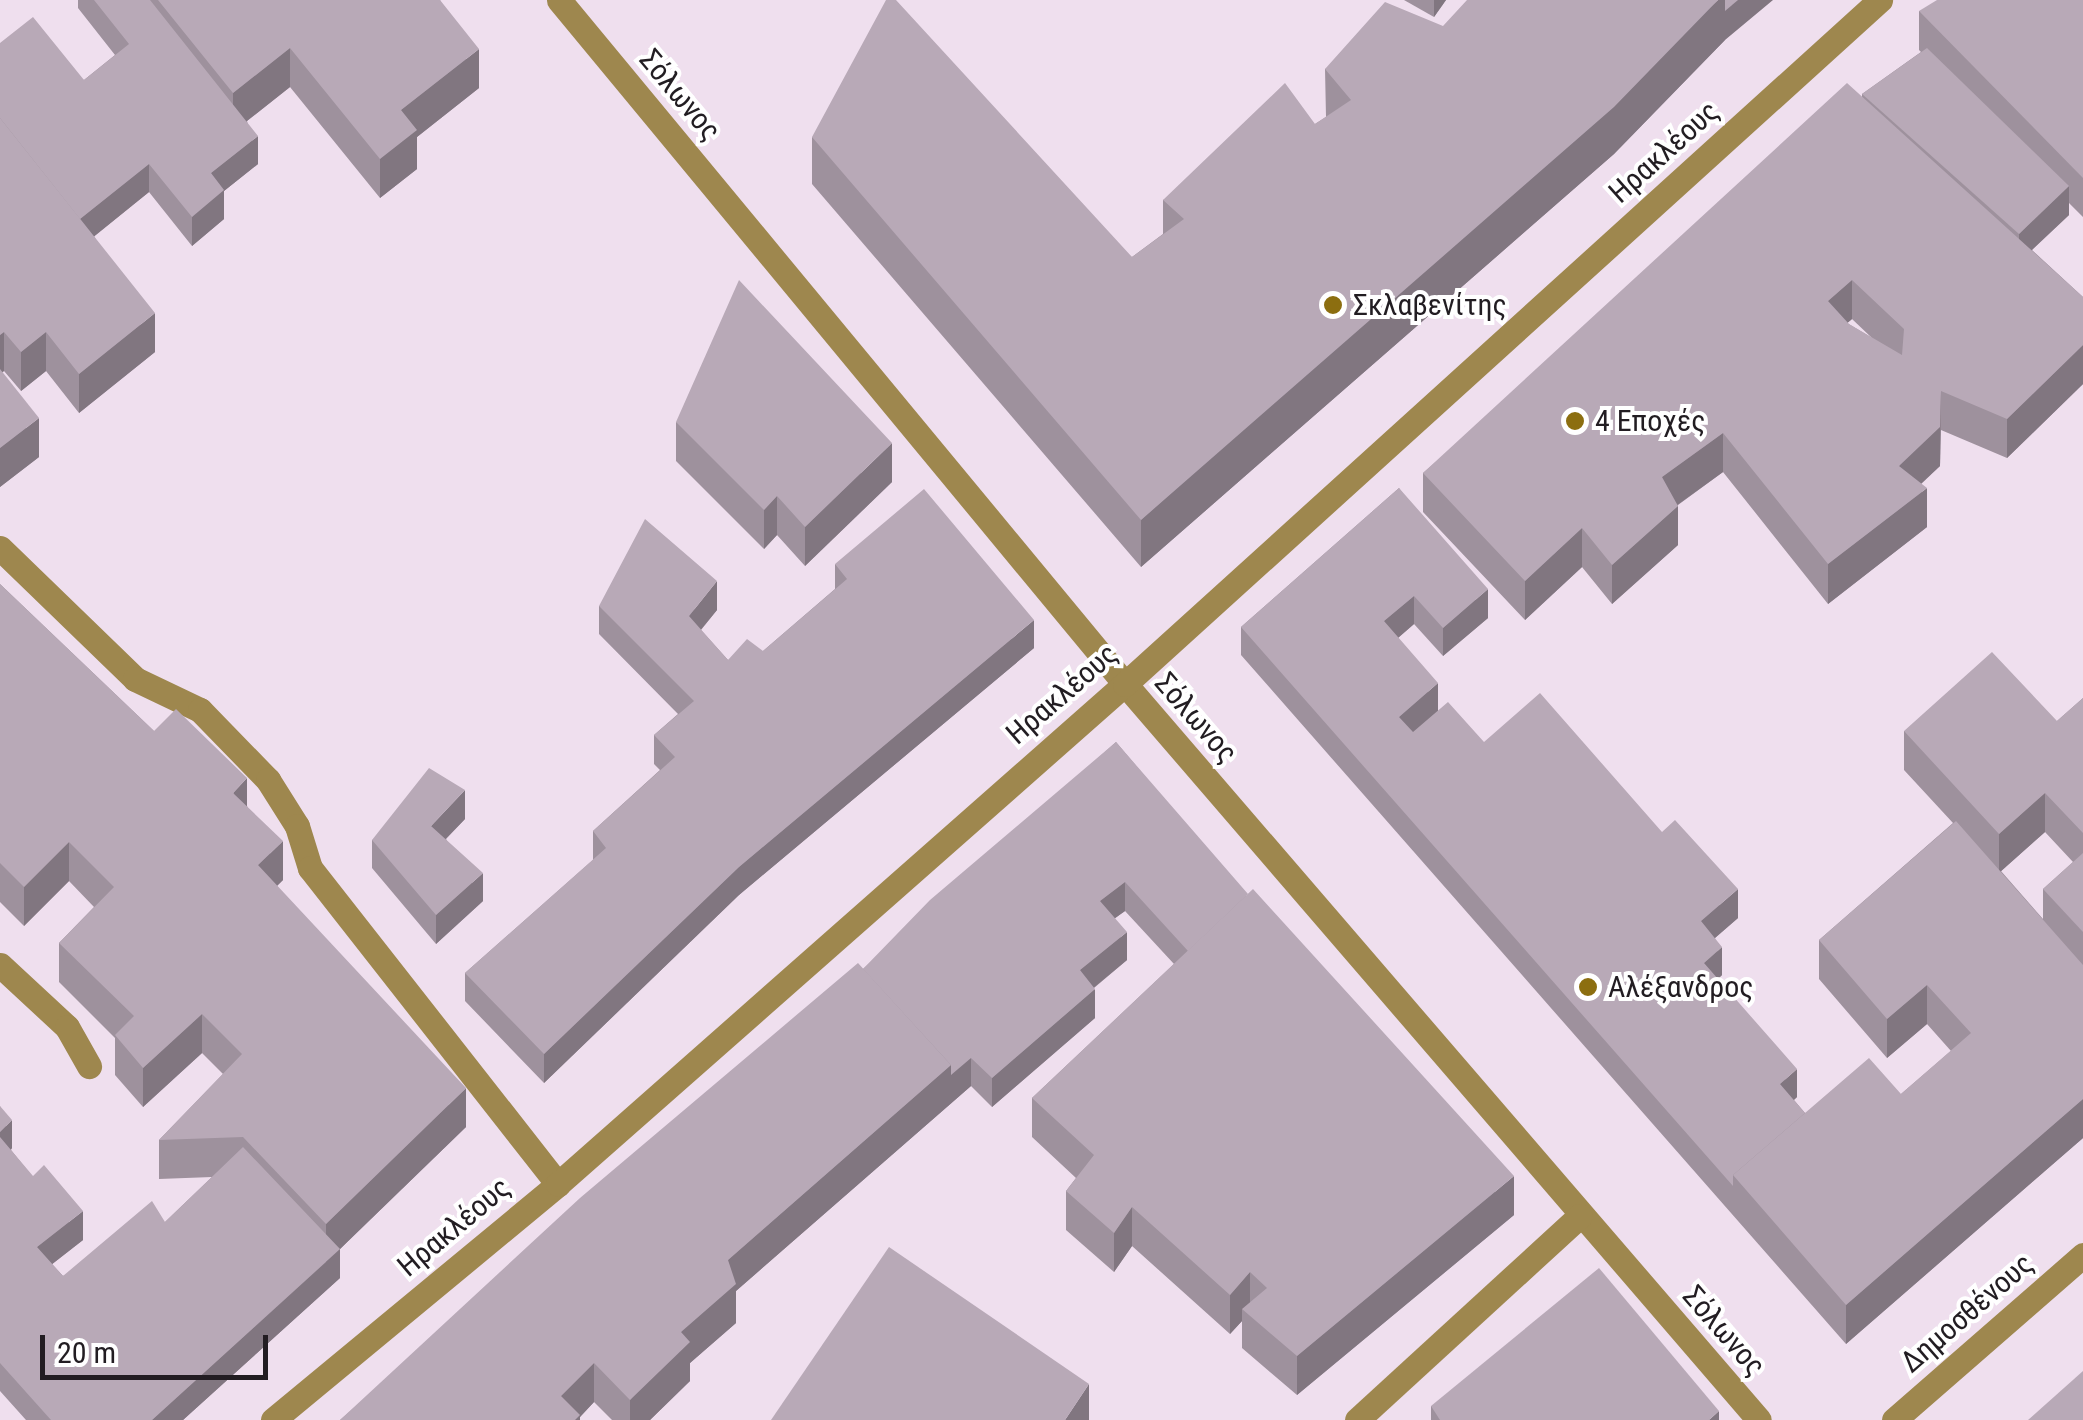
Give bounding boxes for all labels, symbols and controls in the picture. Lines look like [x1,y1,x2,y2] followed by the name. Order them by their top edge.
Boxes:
[632,42,728,148] street label: Σόλωνος
[1602,93,1726,211] street label: Ηρακλέους
[1353,287,1507,323] place label: Σκλαβενίτης
[1322,294,1344,316] marker: Σκλαβενίτης
[1595,403,1705,439] place label: 4 Εποχές
[1564,410,1586,432] marker: 4 Εποχές
[999,636,1125,752] street label: Ηρακλέους
[1147,666,1245,770] street label: Σόλωνος
[1608,969,1753,1005] place label: Αλέξανδρος
[1577,976,1599,998] marker: Αλέξανδρος
[391,1170,517,1284] street label: Ηρακλέους
[1893,1246,2041,1380] street label: Δημοσθένους
[1675,1279,1773,1383] street label: Σόλωνος
[45,1315,272,1377] scale bar
[57,1335,116,1370] text: 20 m

